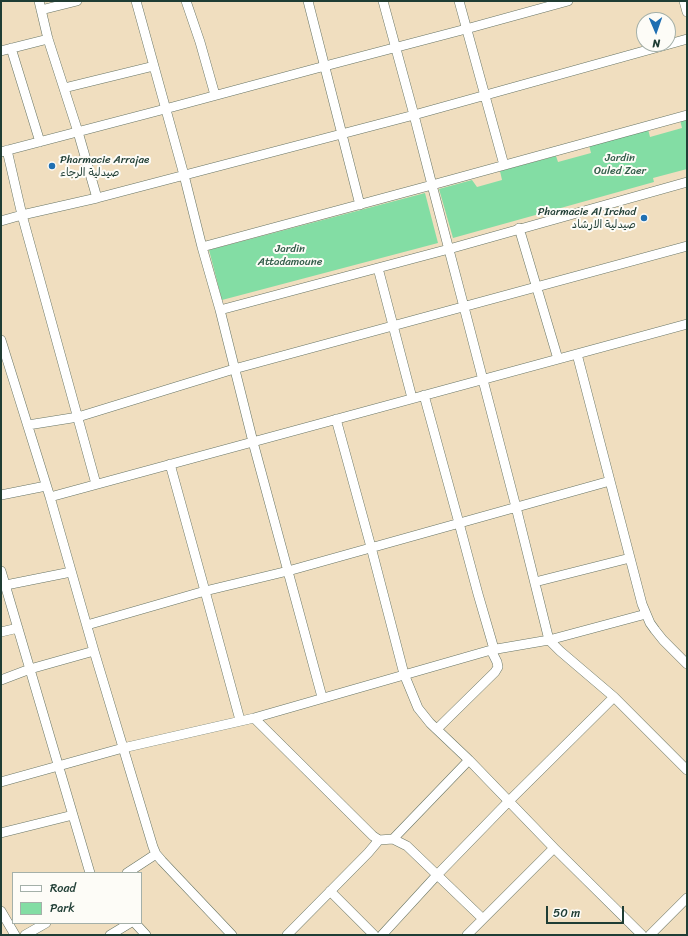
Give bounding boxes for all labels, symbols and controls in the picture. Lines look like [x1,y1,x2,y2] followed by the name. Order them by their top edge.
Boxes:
[636,12,676,52] north arrow
[652,34,661,53] text: N
[594,151,646,177] park label: Jardin Ouled Zaer
[60,153,149,179] place label: Pharmacie Arrajae صيدلية الرجاء
[47,161,57,171] marker: Pharmacie Arrajae صيدلية الرجاء
[538,205,636,231] place label: Pharmacie Al Irchad صيدلية الارشاد
[639,213,649,223] marker: Pharmacie Al Irchad صيدلية الارشاد
[258,242,322,268] park label: Jardin Attadamoune
[12,872,142,924] legend
[50,877,76,899] text: Road
[50,897,75,919] text: Park
[548,898,626,924] scale bar
[553,902,580,924] text: 50 m

